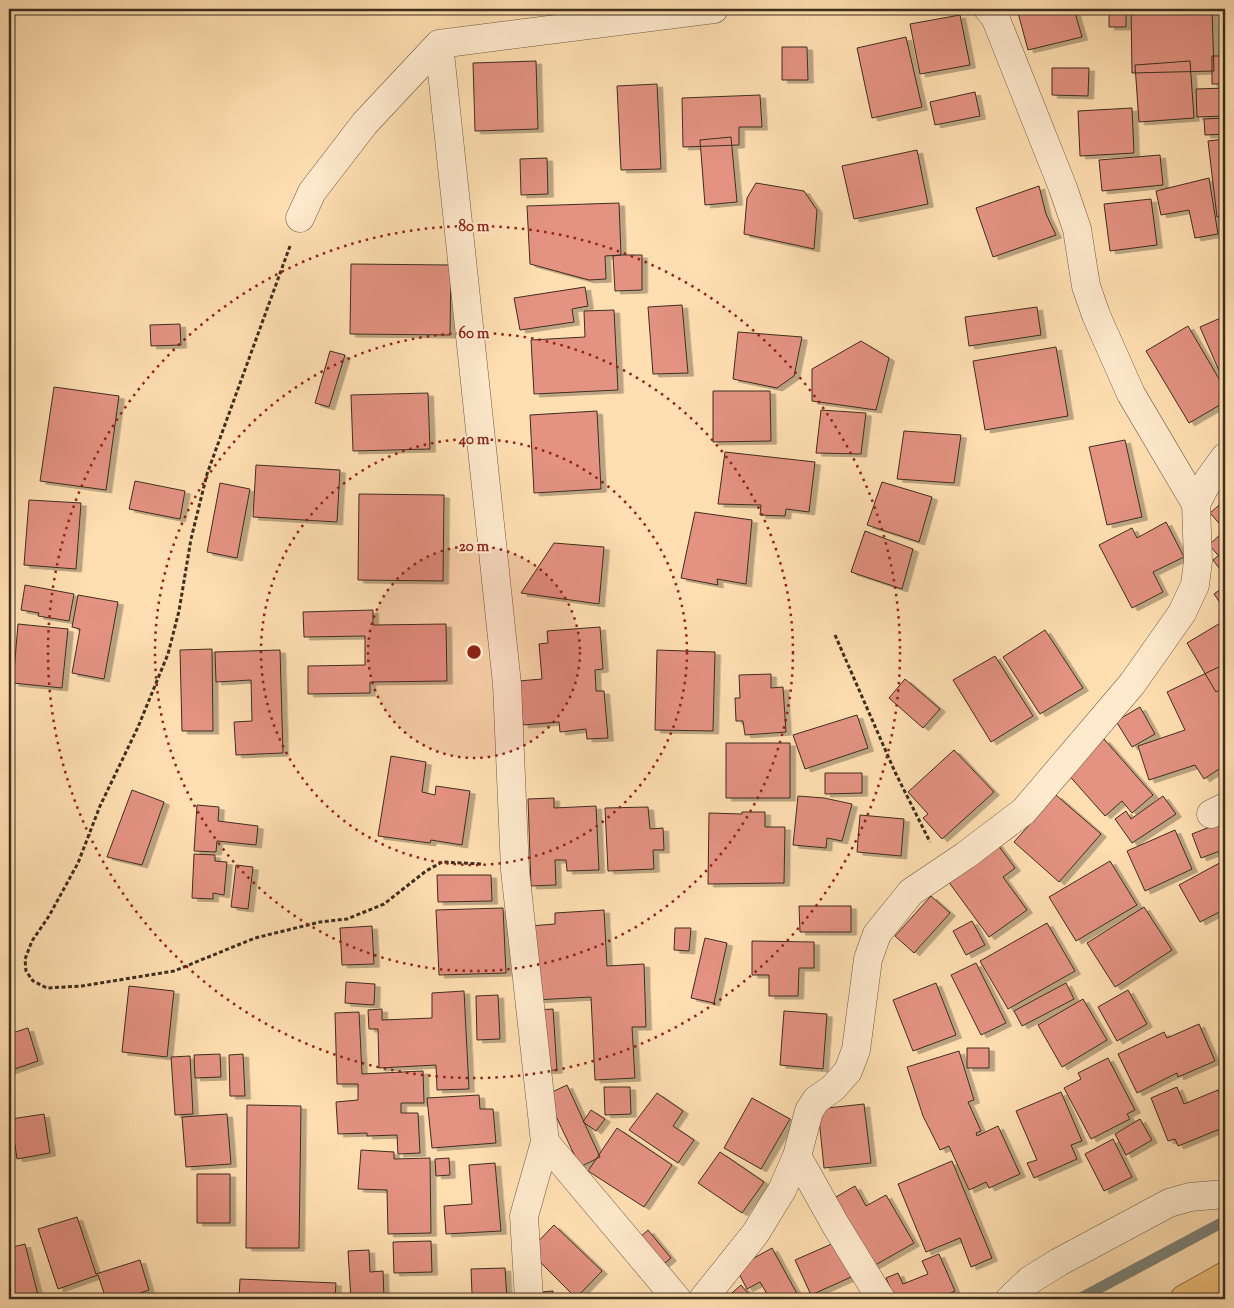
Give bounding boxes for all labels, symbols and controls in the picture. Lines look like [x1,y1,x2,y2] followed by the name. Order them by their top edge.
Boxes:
[458,217,490,238] text: 80 m
[459,324,490,345] text: 60 m
[458,430,490,451] text: 40 m
[459,537,490,558] text: 20 m
[465,643,483,661] centre of rings

